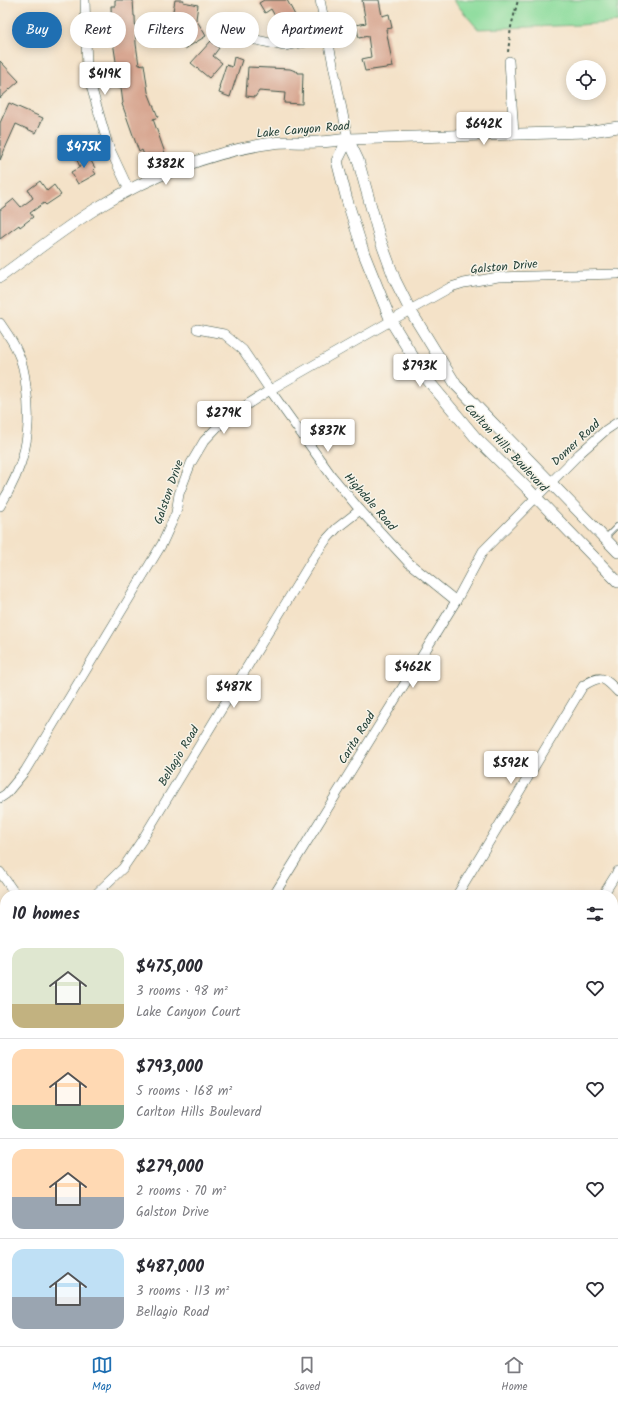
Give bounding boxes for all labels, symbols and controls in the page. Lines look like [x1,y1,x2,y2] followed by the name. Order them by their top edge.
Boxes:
[12,12,62,48] chip: Buy
[70,12,126,48] chip: Rent
[134,12,198,48] chip: Filters
[206,12,259,48] chip: New
[267,12,357,48] chip: Apartment
[566,60,606,100] map controls
[566,60,606,100] button: locate
[77,62,133,96] pin: $419K
[88,64,122,85] text: $419K
[456,112,512,146] pin: $642K
[465,114,503,135] text: $642K
[256,116,351,144] street label: Lake Canyon Road
[56,135,112,169] pin: $475K
[66,137,102,158] text: $475K
[138,152,194,186] pin: $382K
[147,154,185,175] text: $382K
[470,255,539,279] street label: Galston Drive
[392,354,448,388] pin: $793K
[402,356,438,377] text: $793K
[460,399,553,497] street label: Carlton Hills Boulevard
[196,401,252,435] pin: $279K
[206,403,242,424] text: $279K
[547,415,606,471] street label: Domer Road
[300,419,356,453] pin: $837K
[310,421,346,442] text: $837K
[149,457,189,527] street label: Galston Drive
[339,469,401,536] street label: Highdale Road
[385,655,441,689] pin: $462K
[394,657,432,678] text: $462K
[206,675,262,709] pin: $487K
[216,677,252,698] text: $487K
[333,707,381,768] street label: Carita Road
[153,721,205,790] street label: Bellagio Road
[483,751,539,785] pin: $592K
[493,753,529,774] text: $592K
[12,901,80,928] text: 10 homes
[584,903,606,925] icon: filters
[136,954,203,981] text: $475,000
[44,964,92,1012] icon: home
[584,977,606,999] icon: heart
[136,981,228,1002] text: 3 rooms · 98 m²
[136,1002,241,1023] text: Lake Canyon Court
[136,1054,203,1081] text: $793,000
[44,1065,92,1113] icon: home
[584,1078,606,1100] icon: heart
[136,1081,232,1102] text: 5 rooms · 168 m²
[136,1102,261,1123] text: Carlton Hills Boulevard
[136,1154,203,1181] text: $279,000
[44,1165,92,1213] icon: home
[584,1178,606,1200] icon: heart
[136,1181,226,1202] text: 2 rooms · 70 m²
[136,1202,209,1223] text: Galston Drive
[136,1254,204,1281] text: $487,000
[44,1265,92,1313] icon: home
[584,1278,606,1300] icon: heart
[136,1281,229,1302] text: 3 rooms · 113 m²
[136,1302,209,1323] text: Bellagio Road
[91,1354,113,1396] tab: Map
[294,1354,320,1396] tab: Saved
[501,1354,527,1396] tab: Home

